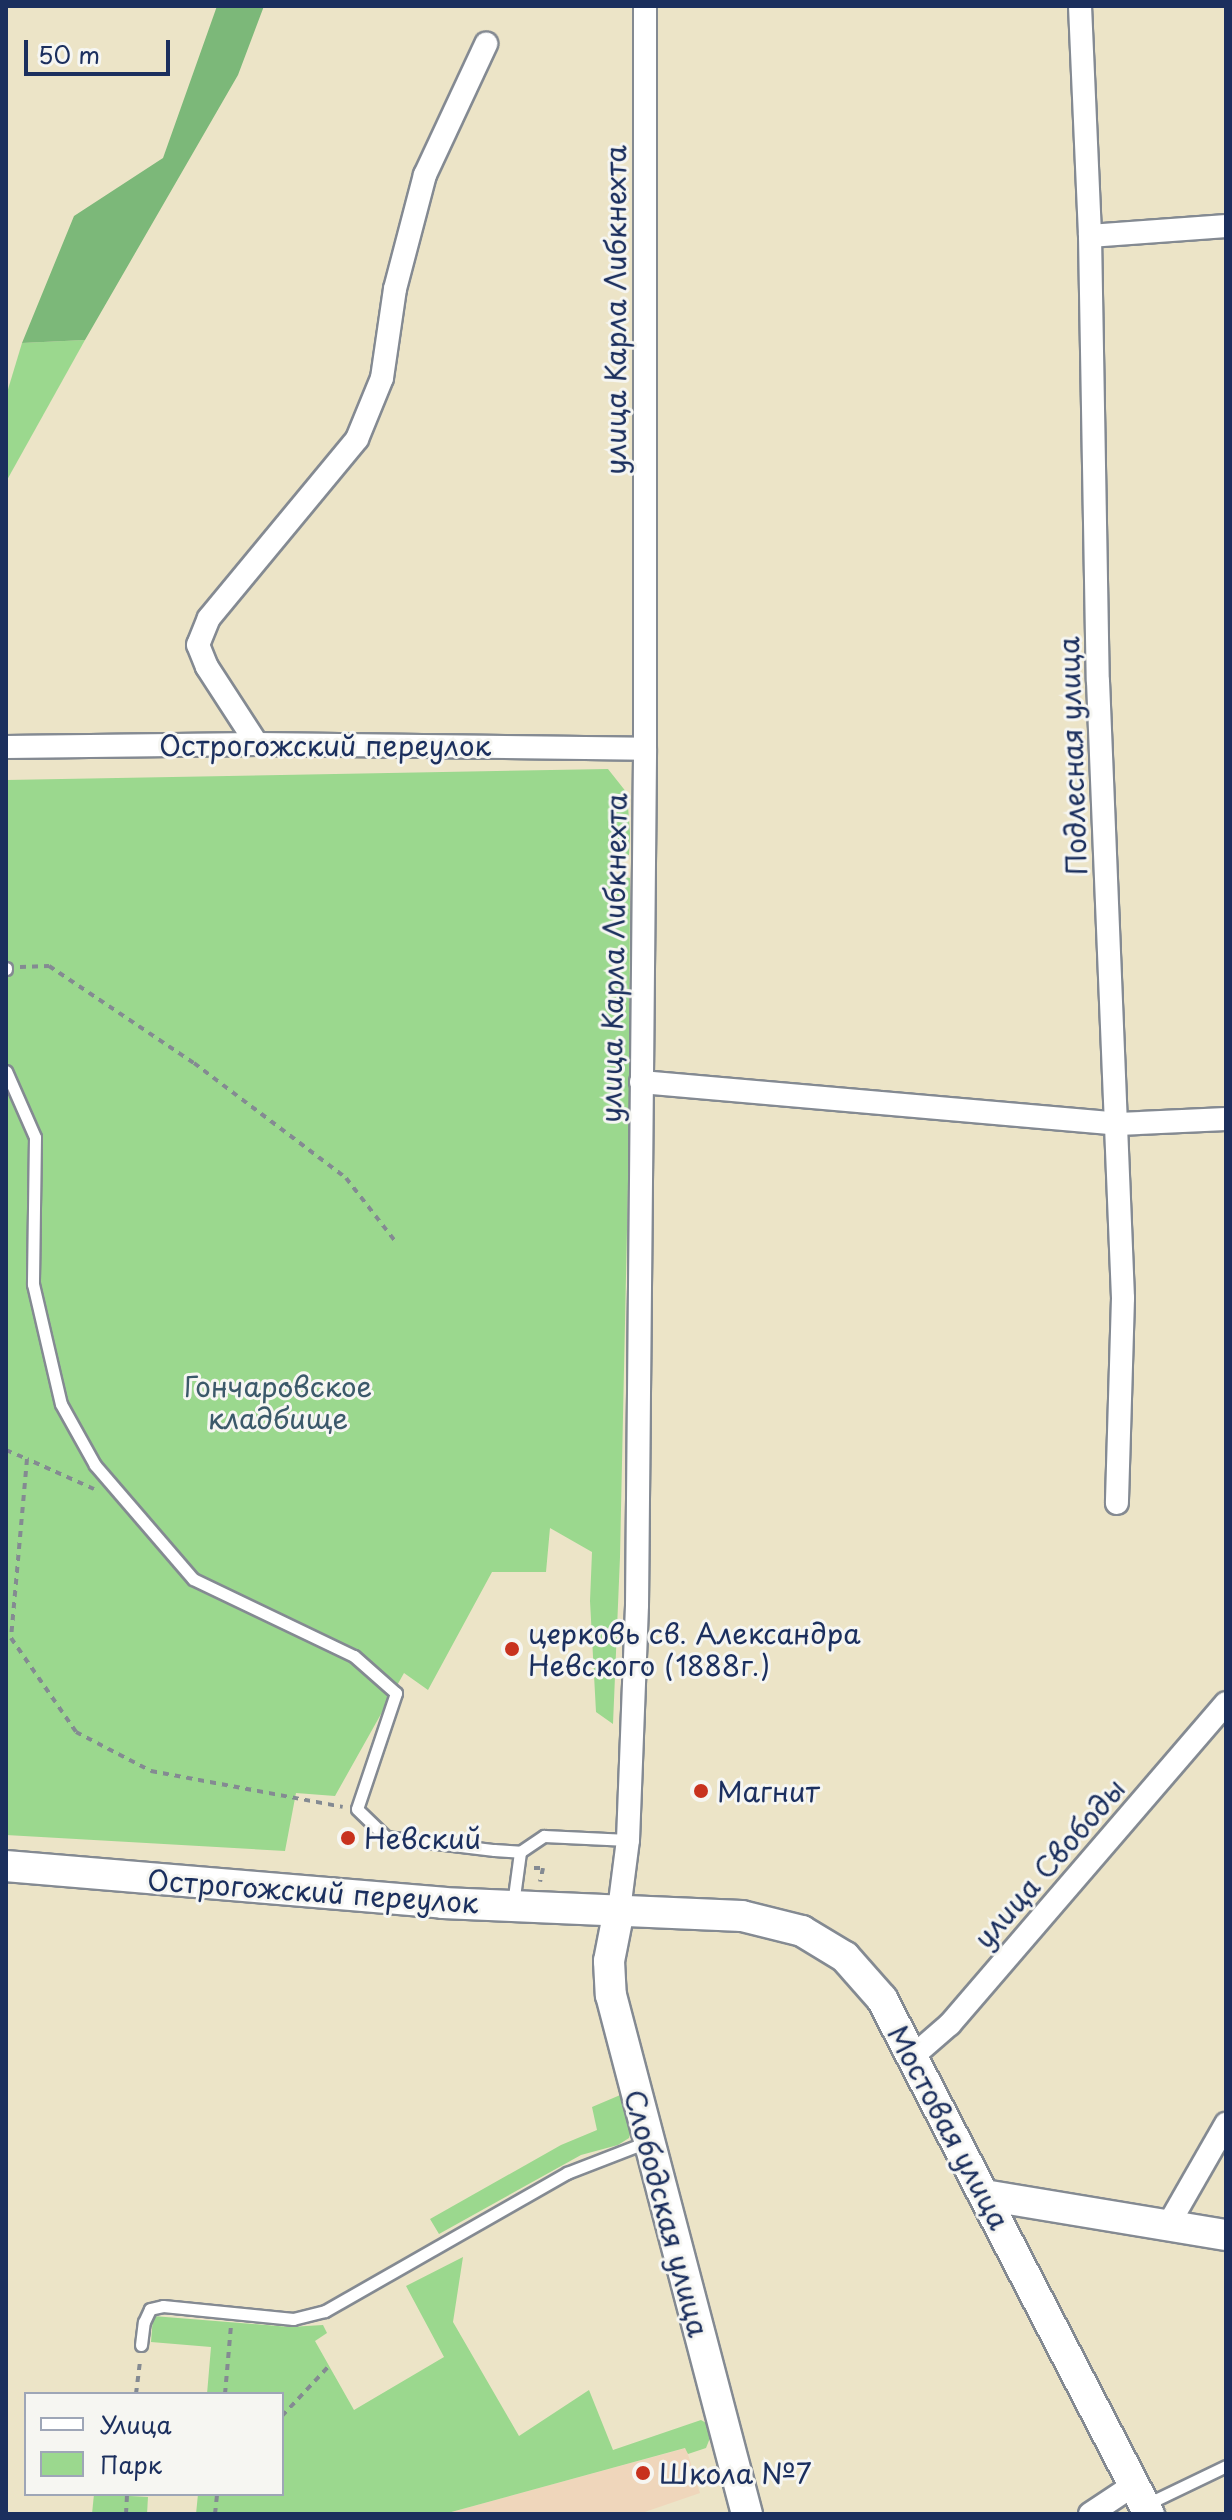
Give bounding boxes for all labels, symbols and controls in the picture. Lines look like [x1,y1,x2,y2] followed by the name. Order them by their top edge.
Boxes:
[28,24,174,74] scale bar
[38,36,100,72] text: 50 m
[598,145,632,475] street label: улица Карла Либкнехта
[1051,635,1093,877] street label: Подлесная улица
[159,728,491,762] street label: Острогожский переулок
[593,793,633,1123] street label: улица Карла Либкнехта
[184,1369,372,1435] park label: Гончаровское кладбище
[528,1616,861,1682] place label: церковь св. Александра Невского (1888г.)
[503,1640,521,1658] marker: церковь св. Александра Невского (1888г.)
[966,1771,1132,1955] street label: улица Свободы
[717,1774,819,1808] place label: Магнит
[692,1782,710,1800] marker: Магнит
[364,1821,481,1855] place label: Невский
[339,1829,357,1847] marker: Невский
[146,1863,480,1919] street label: Острогожский переулок
[881,2019,1017,2235] street label: Мостовая улица
[618,2085,716,2341] street label: Слободская улица
[24,2392,284,2496] legend
[100,2406,172,2442] text: Улица
[100,2446,162,2482] text: Парк
[659,2456,813,2490] place label: Школа №7
[634,2464,652,2482] marker: Школа №7

